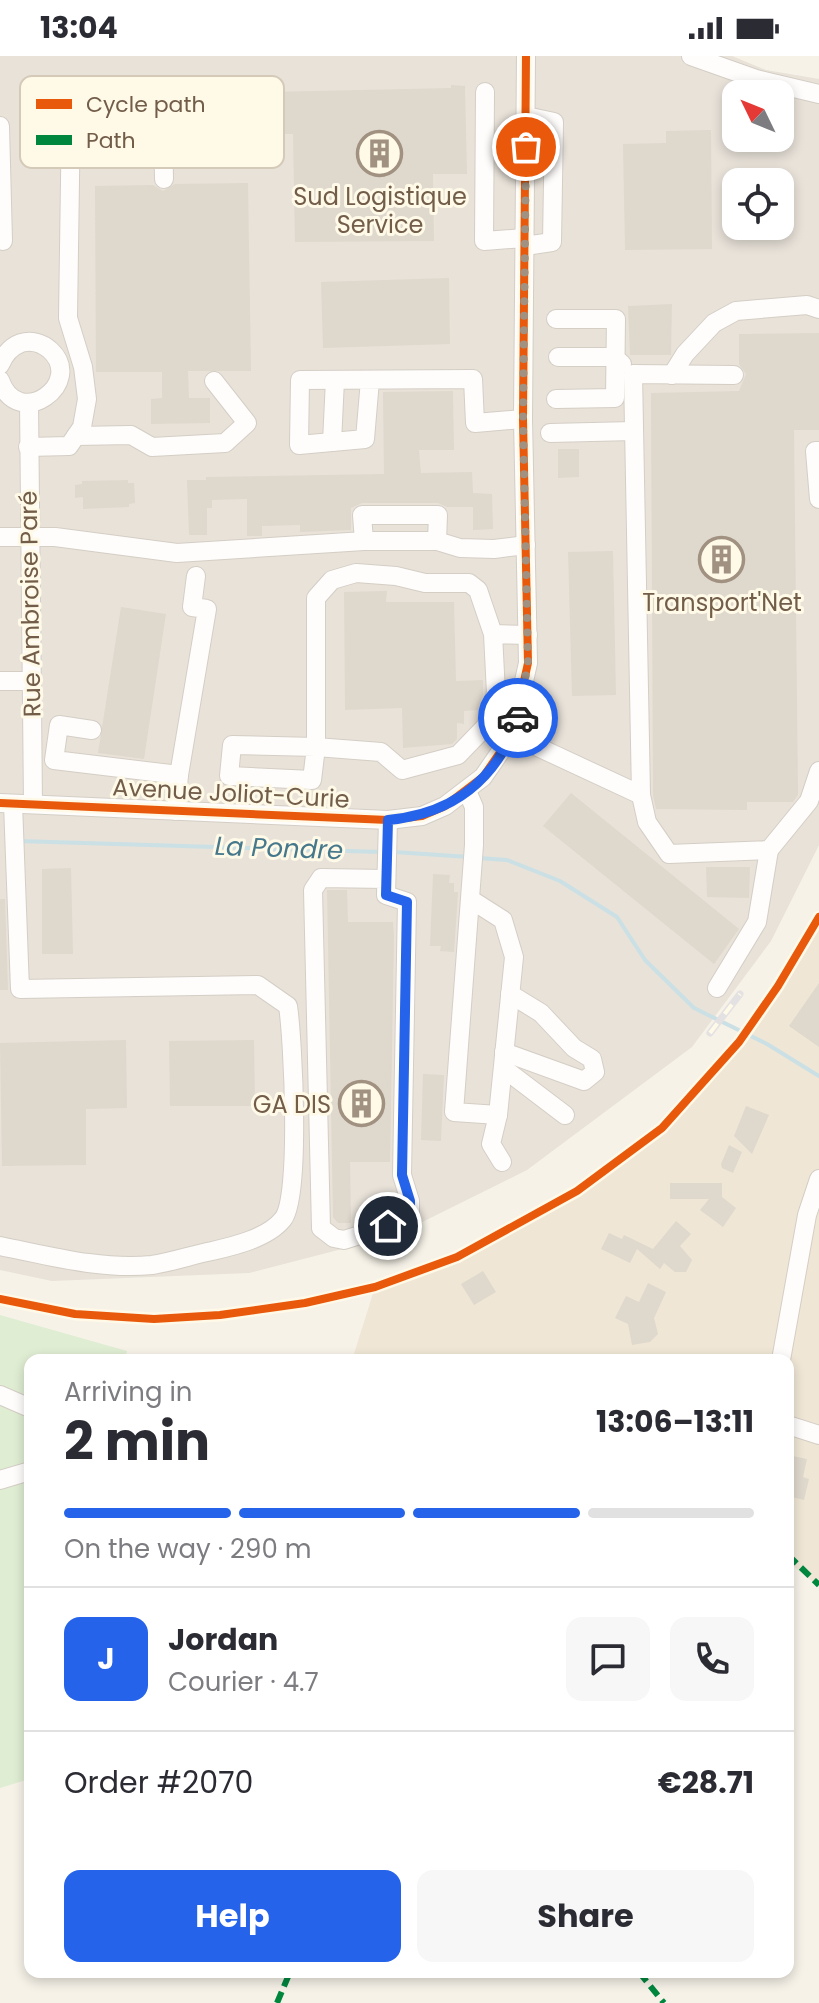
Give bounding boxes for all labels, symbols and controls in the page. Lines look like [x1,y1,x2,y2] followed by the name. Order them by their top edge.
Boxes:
[40,6,118,49] text: 13:04
[20,76,284,168] legend
[722,80,794,152] north arrow
[722,80,794,240] map controls
[86,89,205,120] text: Cycle path
[492,113,560,181] pin
[86,125,136,156] text: Path
[504,125,548,169] icon: bag
[356,130,404,178] building icon: Sud Logistique Service
[722,168,794,240] button: locate
[293,180,467,241] place label: Sud Logistique Service
[12,491,48,717] street label: Rue Ambroise Paré
[698,536,746,584] building icon: Transport'Net
[642,586,802,619] place label: Transport'Net
[478,678,558,758] courier
[496,696,540,740] icon: car
[112,770,350,816] street label: Avenue Joliot-Curie
[214,828,344,868] water label: La Pondre
[338,1080,386,1128] building icon: GA DIS
[253,1088,331,1121] place label: GA DIS
[354,1192,422,1260] pin
[366,1204,410,1248] icon: home
[64,1374,193,1410] text: Arriving in
[596,1400,754,1443] text: 13:06–13:11
[64,1405,210,1478] text: 2 min
[64,1531,312,1567] text: On the way · 290 m
[566,1617,650,1701] button: chat
[670,1617,754,1701] button: phone
[168,1618,278,1661] text: Jordan
[97,1637,115,1680] text: J
[168,1664,319,1700] text: Courier · 4.7
[64,1761,253,1804] text: Order #2070
[658,1761,754,1804] text: €28.71
[64,1870,401,1962] button: Help
[417,1870,754,1962] button: Share

